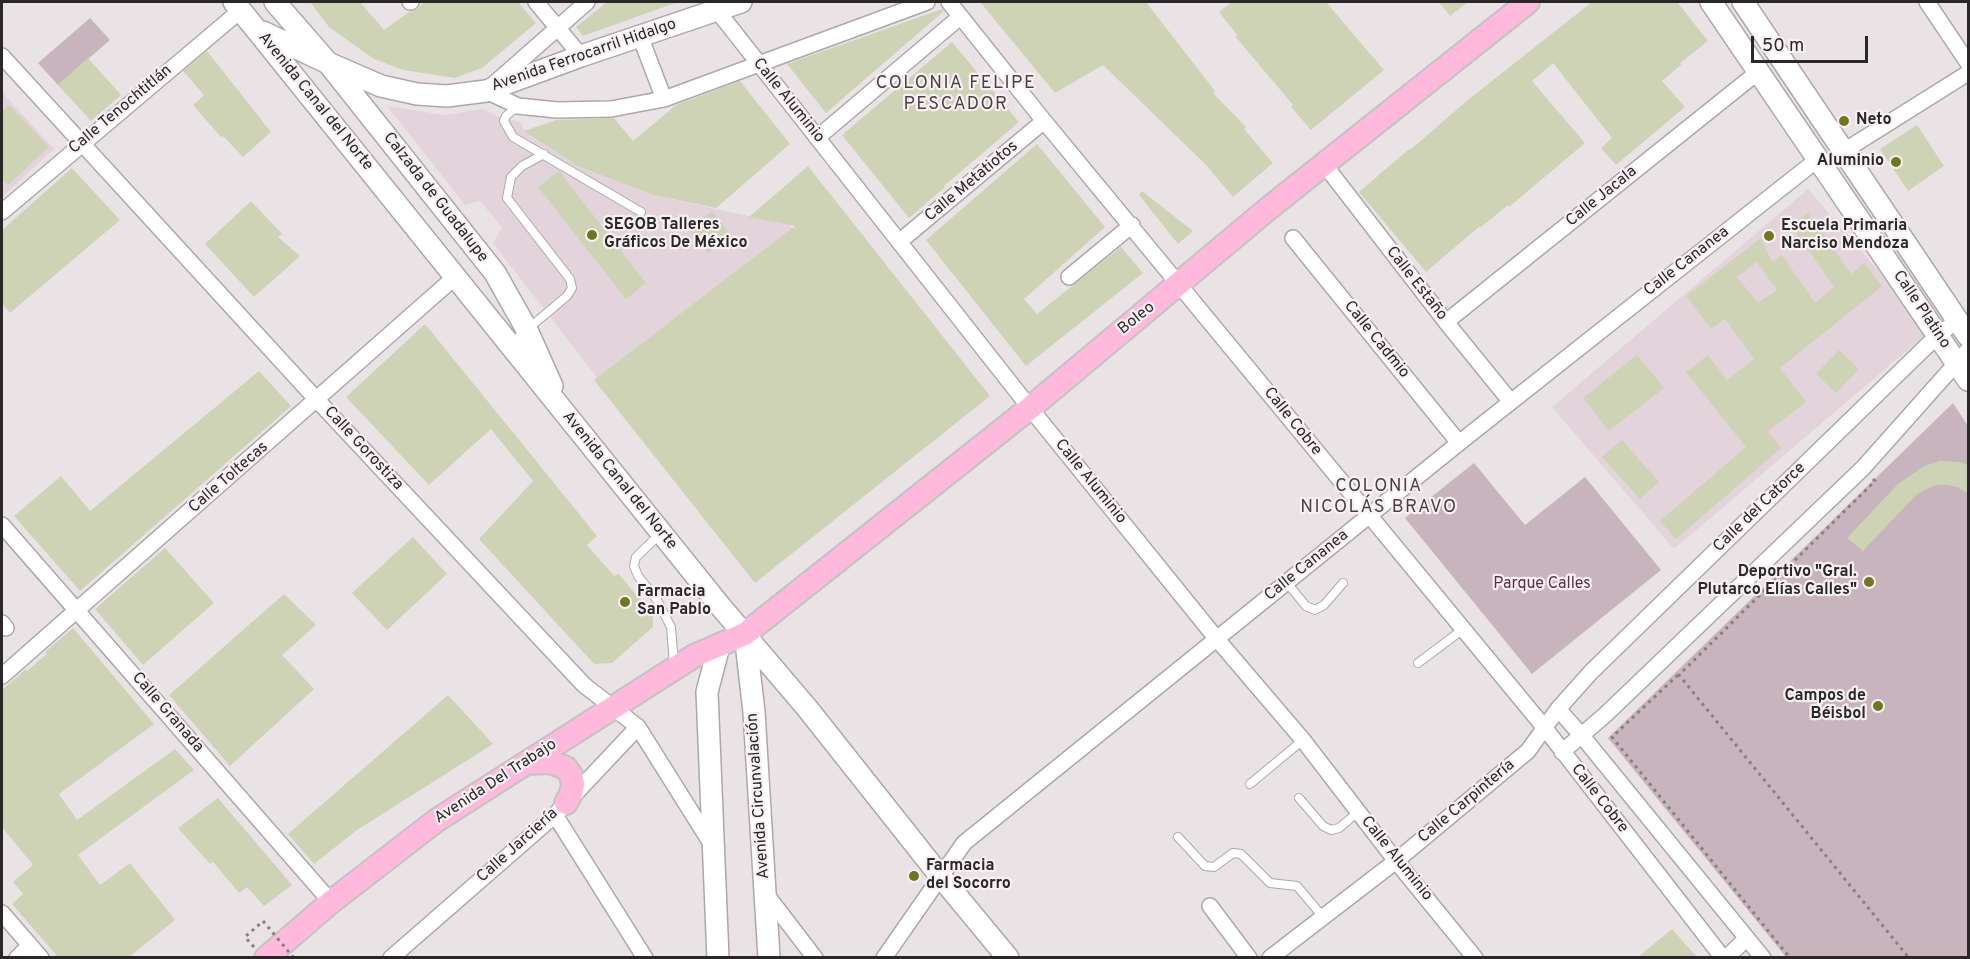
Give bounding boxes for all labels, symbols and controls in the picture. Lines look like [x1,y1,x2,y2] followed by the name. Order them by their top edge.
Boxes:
[489,15,679,97] street label: Avenida Ferrocarril Hidalgo
[1754,24,1871,62] scale bar
[253,29,377,175] street label: Avenida Canal del Norte
[1762,35,1804,58] text: 50 m
[748,55,828,147] street label: Calle Aluminio
[66,61,176,159] street label: Calle Tenochtitlán
[876,73,1036,116] district label: COLONIA FELIPE PESCADOR
[1856,111,1892,131] place label: Neto
[1837,114,1851,128] marker: Neto
[378,129,492,267] street label: Calzada de Guadalupe
[922,137,1022,227] street label: Calle Metatiotos
[1817,152,1884,172] place label: Aluminio
[1889,155,1903,169] marker: Aluminio
[1563,163,1641,231] street label: Calle Jacala
[604,216,748,254] place label: SEGOB Talleres Gráficos De México
[1781,217,1909,255] place label: Escuela Primaria Narciso Mendoza
[1641,223,1733,301] street label: Calle Cananea
[585,228,599,242] marker: SEGOB Talleres Gráficos De México
[1762,229,1776,243] marker: Escuela Primaria Narciso Mendoza
[1381,243,1451,325] street label: Calle Estaño
[1888,267,1954,353] street label: Calle Platino
[1339,297,1413,383] street label: Calle Cadmio
[1115,298,1159,340] street label: Boleo
[1259,384,1325,460] street label: Calle Cobre
[319,403,407,495] street label: Calle Gorostiza
[557,408,681,554] street label: Avenida Canal del Norte
[1050,436,1130,528] street label: Calle Aluminio
[185,438,273,518] street label: Calle Toltecas
[1710,459,1810,557] street label: Calle del Catorce
[1300,476,1458,518] district label: COLONIA NICOLÁS BRAVO
[1261,526,1353,606] street label: Calle Cananea
[1697,563,1857,601] place label: Deportivo "Gral. Plutarco Elías Calles"
[1493,575,1591,595] park label: Parque Calles
[1862,575,1876,589] marker: Deportivo "Gral. Plutarco Elías Calles"
[637,583,711,621] place label: Farmacia San Pablo
[618,595,632,609] marker: Farmacia San Pablo
[127,669,207,757] street label: Calle Granada
[1784,687,1866,725] place label: Campos de Béisbol
[1871,699,1885,713] marker: Campos de Béisbol
[744,712,774,880] street label: Avenida Circunvalación
[431,735,561,829] street label: Avenida Del Trabajo
[1415,756,1519,848] street label: Calle Carpintería
[1566,761,1632,837] street label: Calle Cobre
[474,805,562,887] street label: Calle Jarciería
[1356,813,1436,905] street label: Calle Aluminio
[926,857,1011,895] place label: Farmacia del Socorro
[907,869,921,883] marker: Farmacia del Socorro

